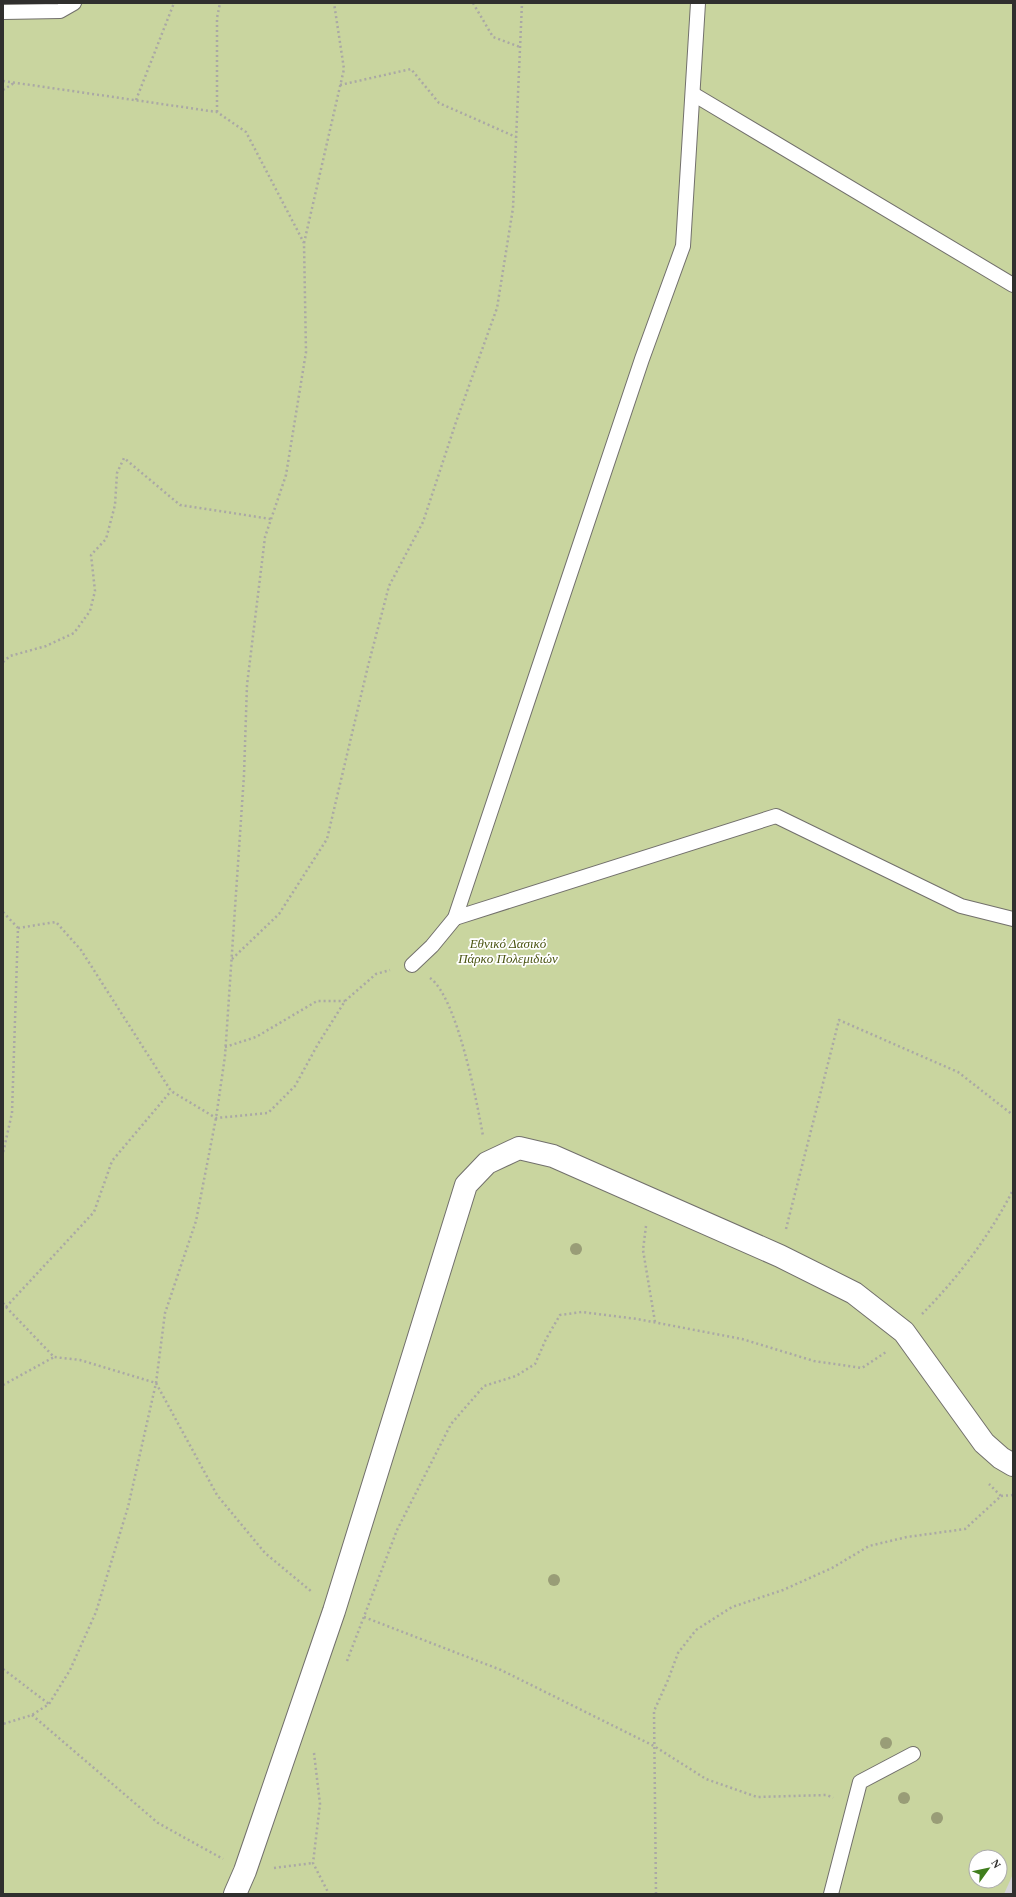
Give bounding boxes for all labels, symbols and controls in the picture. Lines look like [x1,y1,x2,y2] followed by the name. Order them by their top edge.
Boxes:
[457,936,558,966] park label: Εθνικό Δασικό Πάρκο Πολεμιδιών
[968,1849,1008,1889] north arrow
[989,1857,1004,1870] text: N

